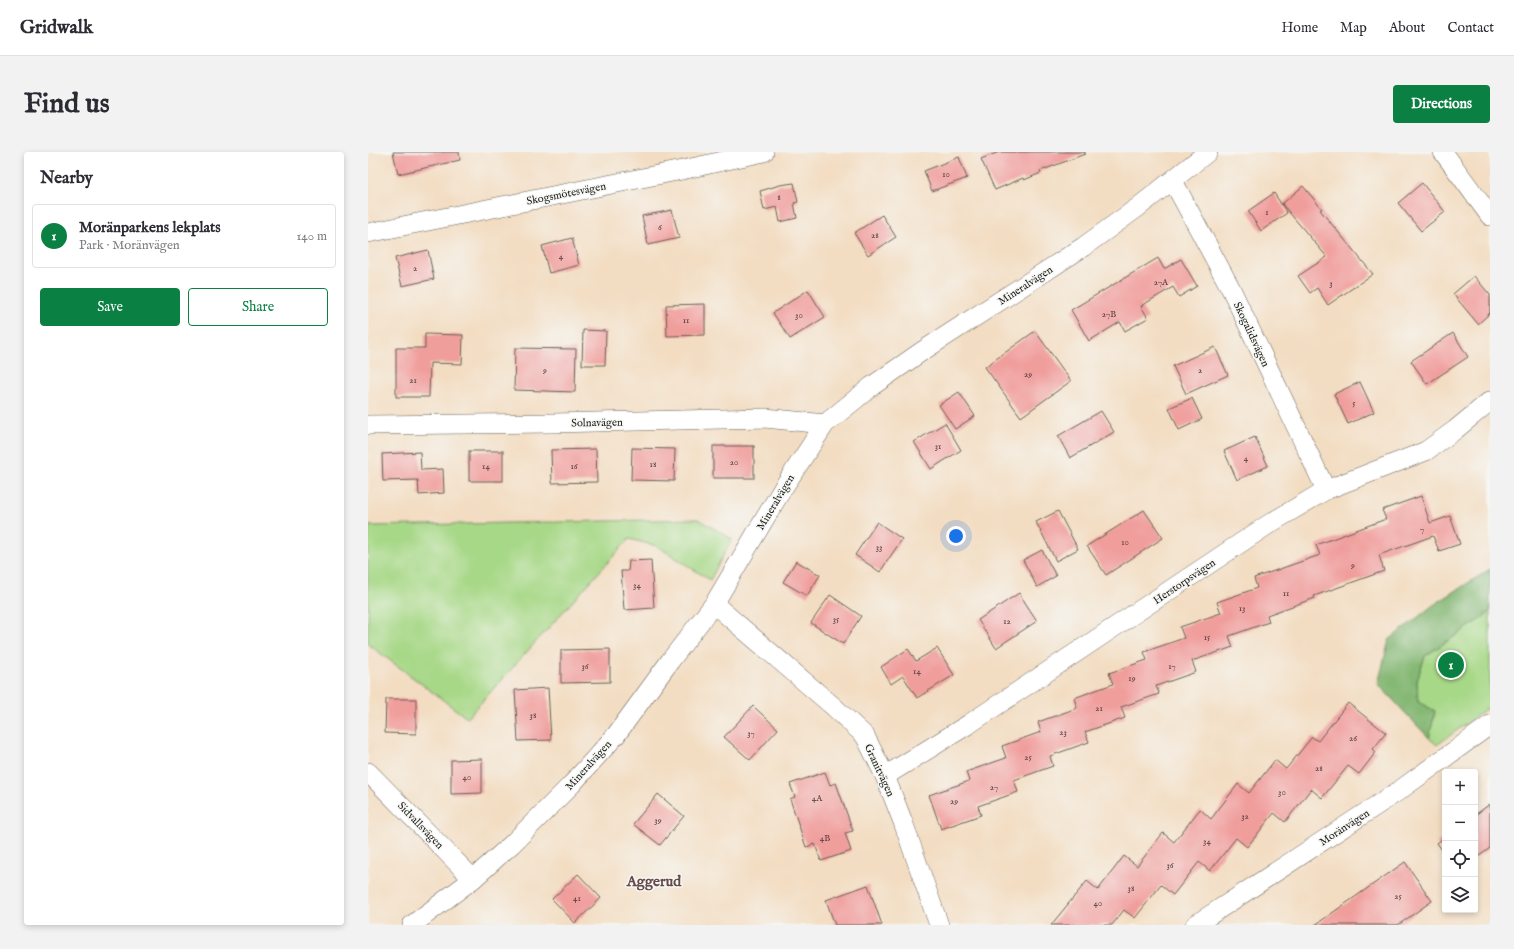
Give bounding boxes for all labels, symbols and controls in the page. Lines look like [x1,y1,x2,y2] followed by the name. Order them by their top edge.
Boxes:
[20,16,93,40] text: Gridwalk
[1282,19,1318,37] text: Home
[1340,19,1367,37] text: Map
[1389,19,1425,37] text: About
[1447,19,1494,37] text: Contact
[1393,85,1490,123] button: Directions
[24,87,110,122] text: Find us
[40,168,93,189] text: Nearby
[942,169,950,180] house number: 10
[525,179,607,209] street label: Skogsmötesvägen
[777,192,781,203] house number: 8
[1265,207,1269,218] house number: 1
[79,218,220,237] text: Moränparkens lekplats
[658,222,662,233] house number: 6
[52,228,56,245] text: 1
[297,228,327,245] text: 140 m
[871,230,879,241] house number: 28
[79,237,180,254] text: Park · Moränvägen
[559,251,564,262] house number: 4
[413,263,417,274] house number: 2
[996,263,1056,309] street label: Mineralvägen
[1154,277,1169,288] house number: 27A
[1329,278,1333,289] house number: 3
[40,288,180,326] button: Save
[188,288,328,326] button: Share
[1230,300,1272,369] street label: Skogalidsvägen
[1102,309,1116,320] house number: 27B
[795,310,803,321] house number: 30
[683,315,689,326] house number: 11
[542,365,547,376] house number: 9
[1198,365,1202,376] house number: 2
[1024,369,1032,380] house number: 29
[409,375,417,386] house number: 21
[1352,398,1356,409] house number: 5
[571,416,623,430] street label: Solnavägen
[935,441,941,452] house number: 31
[1244,453,1249,464] house number: 4
[730,457,738,468] house number: 20
[650,459,657,470] house number: 18
[482,461,490,472] house number: 14
[570,461,578,472] house number: 16
[754,472,798,533] street label: Mineralvägen
[1420,524,1424,535] house number: 7
[946,526,966,546] your location
[1121,537,1129,548] house number: 10
[876,542,882,553] house number: 33
[1151,556,1219,608] street label: Herstorpsvägen
[1350,560,1355,571] house number: 9
[633,580,641,591] house number: 34
[1283,588,1289,599] house number: 11
[1239,603,1245,614] house number: 13
[833,614,840,625] house number: 35
[1003,616,1011,627] house number: 12
[1204,632,1211,643] house number: 15
[1438,650,1464,680] pin: 1
[581,661,589,672] house number: 36
[1168,661,1176,672] house number: 17
[913,666,921,677] house number: 14
[1128,673,1136,684] house number: 19
[1095,703,1103,714] house number: 21
[530,710,537,721] house number: 38
[1059,727,1067,738] house number: 23
[747,728,755,739] house number: 37
[1349,733,1357,744] house number: 26
[563,738,615,794] street label: Mineralvägen
[861,742,897,799] street label: Granitvägen
[1024,752,1032,763] house number: 25
[1315,763,1323,774] house number: 28
[1442,769,1478,913] map controls
[1442,769,1478,805] button: +
[463,772,471,783] house number: 40
[990,782,998,793] house number: 27
[1278,787,1286,798] house number: 30
[812,793,823,804] house number: 4A
[950,796,958,807] house number: 29
[394,799,446,852] street label: Sidvallsvägen
[1442,805,1478,841] button: −
[1317,806,1372,849] street label: Moränvägen
[1241,811,1249,822] house number: 32
[654,815,662,826] house number: 39
[820,833,830,844] house number: 4B
[1203,836,1211,847] house number: 34
[1442,841,1478,877] button: locate
[1166,860,1174,871] house number: 36
[626,872,682,891] district label: Aggerud
[1442,877,1478,913] button: layers
[1128,883,1135,894] house number: 38
[1394,891,1402,902] house number: 25
[573,893,581,904] house number: 41
[1094,898,1102,909] house number: 40

